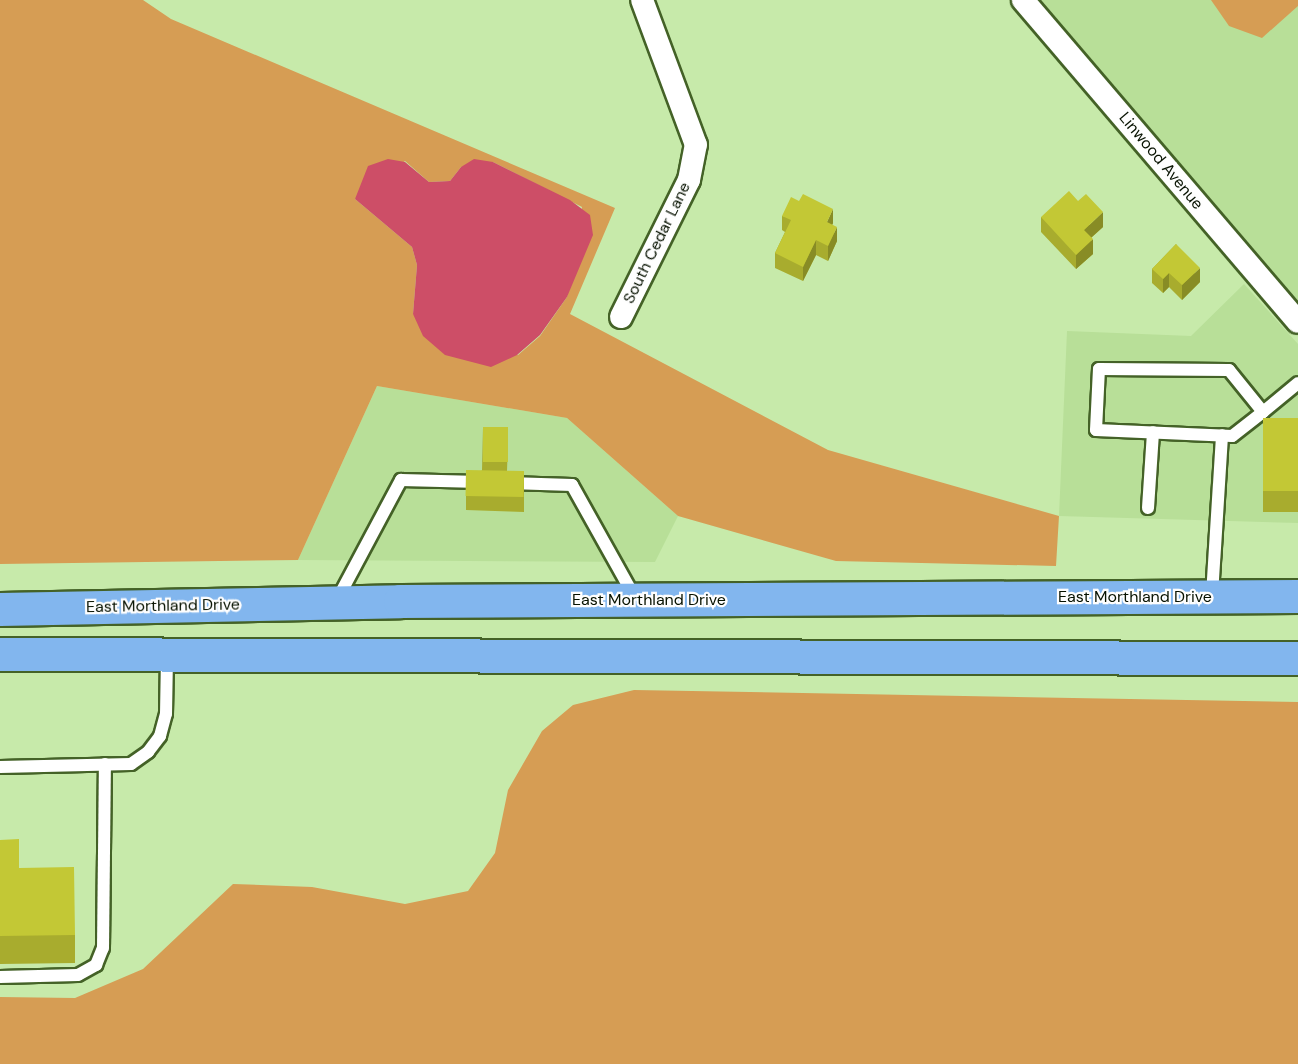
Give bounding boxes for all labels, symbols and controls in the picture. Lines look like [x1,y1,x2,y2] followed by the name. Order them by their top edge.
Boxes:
[1115,108,1207,214] street label: Linwood Avenue
[619,179,695,307] street label: South Cedar Lane
[1058,587,1212,607] street label: East Morthland Drive
[572,590,726,610] street label: East Morthland Drive
[86,595,240,617] street label: East Morthland Drive

